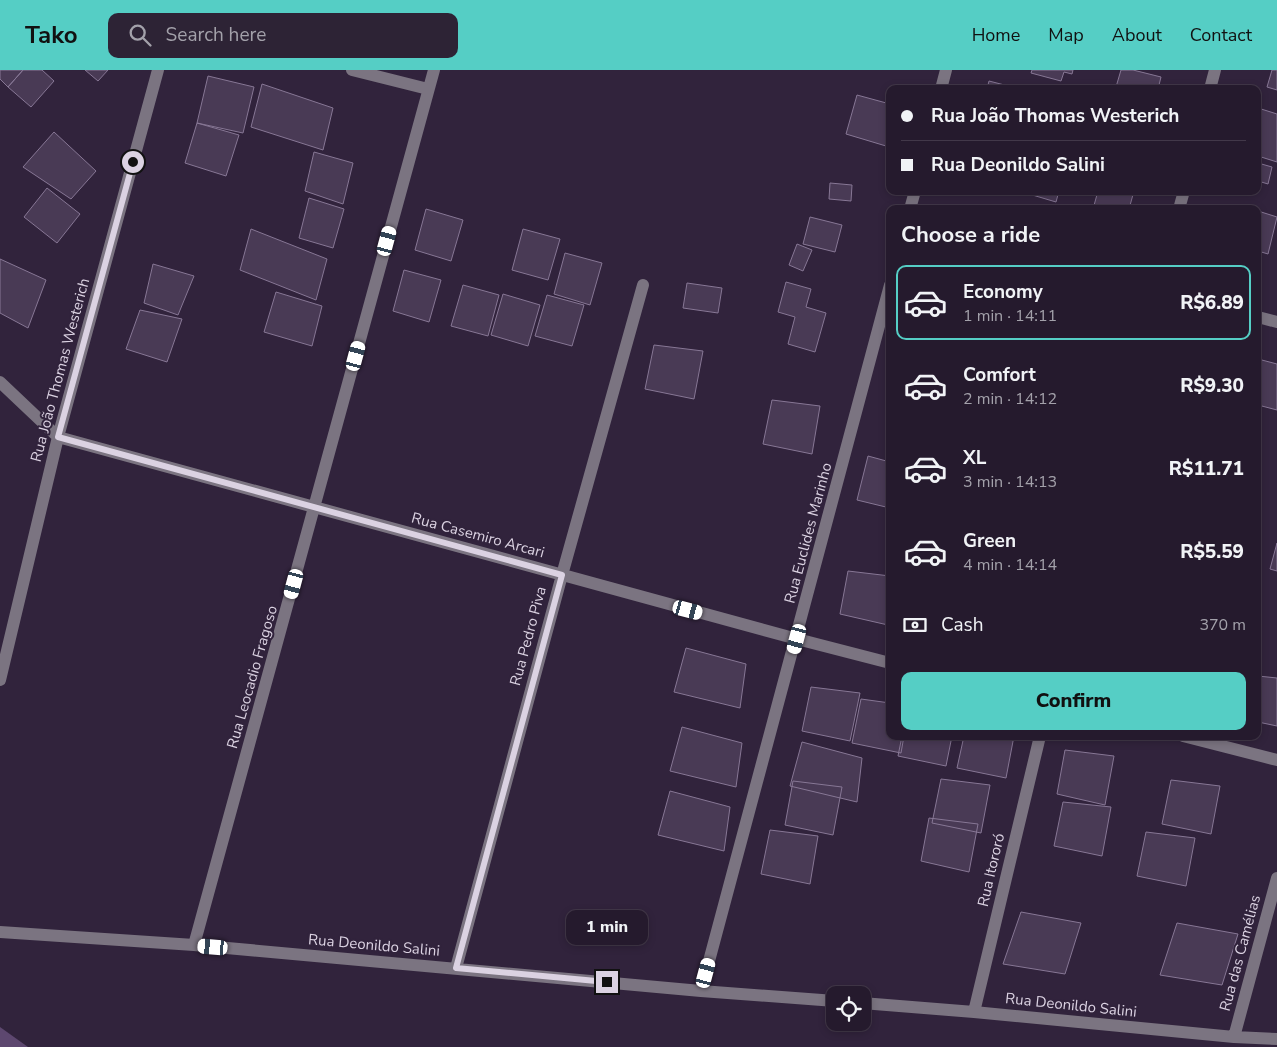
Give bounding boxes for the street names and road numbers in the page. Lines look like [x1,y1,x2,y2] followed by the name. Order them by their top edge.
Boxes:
[26,276,94,464] street label: Rua João Thomas Westerich
[780,460,836,606] street label: Rua Euclides Marinho
[409,508,547,562] street label: Rua Casemiro Arcari
[505,584,551,688] street label: Rua Pedro Piva
[222,603,282,751] street label: Rua Leocadio Fragoso
[973,831,1009,909] street label: Rua Itororó
[1215,893,1265,1013] street label: Rua das Camélias
[307,929,441,961] street label: Rua Deonildo Salini
[1004,988,1138,1022] street label: Rua Deonildo Salini

